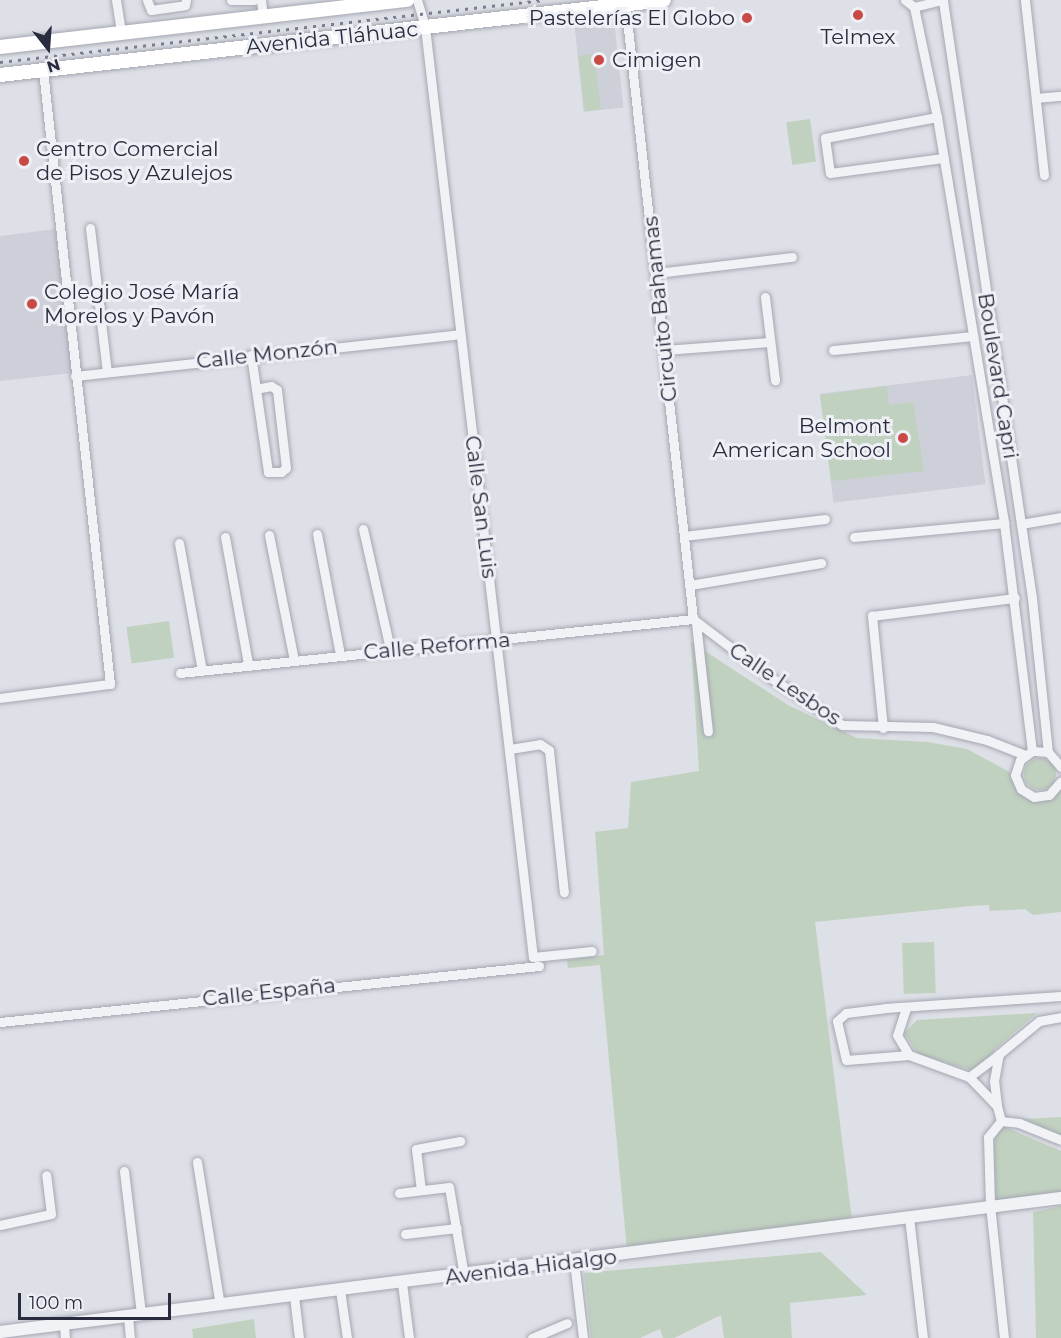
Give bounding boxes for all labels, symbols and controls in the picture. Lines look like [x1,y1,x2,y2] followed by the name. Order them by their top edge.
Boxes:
[529,5,735,31] place label: Pastelerías El Globo
[851,8,865,22] marker: Telmex
[740,11,754,25] marker: Pastelerías El Globo
[245,16,419,60] street label: Avenida Tláhuac
[18,18,78,78] north arrow
[820,24,896,50] place label: Telmex
[612,47,702,73] place label: Cimigen
[590,51,608,69] marker: Cimigen
[44,55,62,77] text: N
[36,136,232,186] place label: Centro Comercial de Pisos y Azulejos
[17,154,31,168] marker: Centro Comercial de Pisos y Azulejos
[638,215,682,403] street label: Circuito Bahamas
[44,279,239,329] place label: Colegio José María Morelos y Pavón
[972,291,1024,461] street label: Boulevard Capri
[25,297,39,311] marker: Colegio José María Morelos y Pavón
[195,334,339,374] street label: Calle Monzón
[712,413,891,463] place label: Belmont American School
[896,431,910,445] marker: Belmont American School
[460,434,502,580] street label: Calle San Luis
[362,627,512,665] street label: Calle Reforma
[724,637,846,731] street label: Calle Lesbos
[201,972,337,1012] street label: Calle España
[444,1244,618,1290] street label: Avenida Hidalgo
[21,1281,174,1319] scale bar
[29,1292,83,1314] text: 100 m

